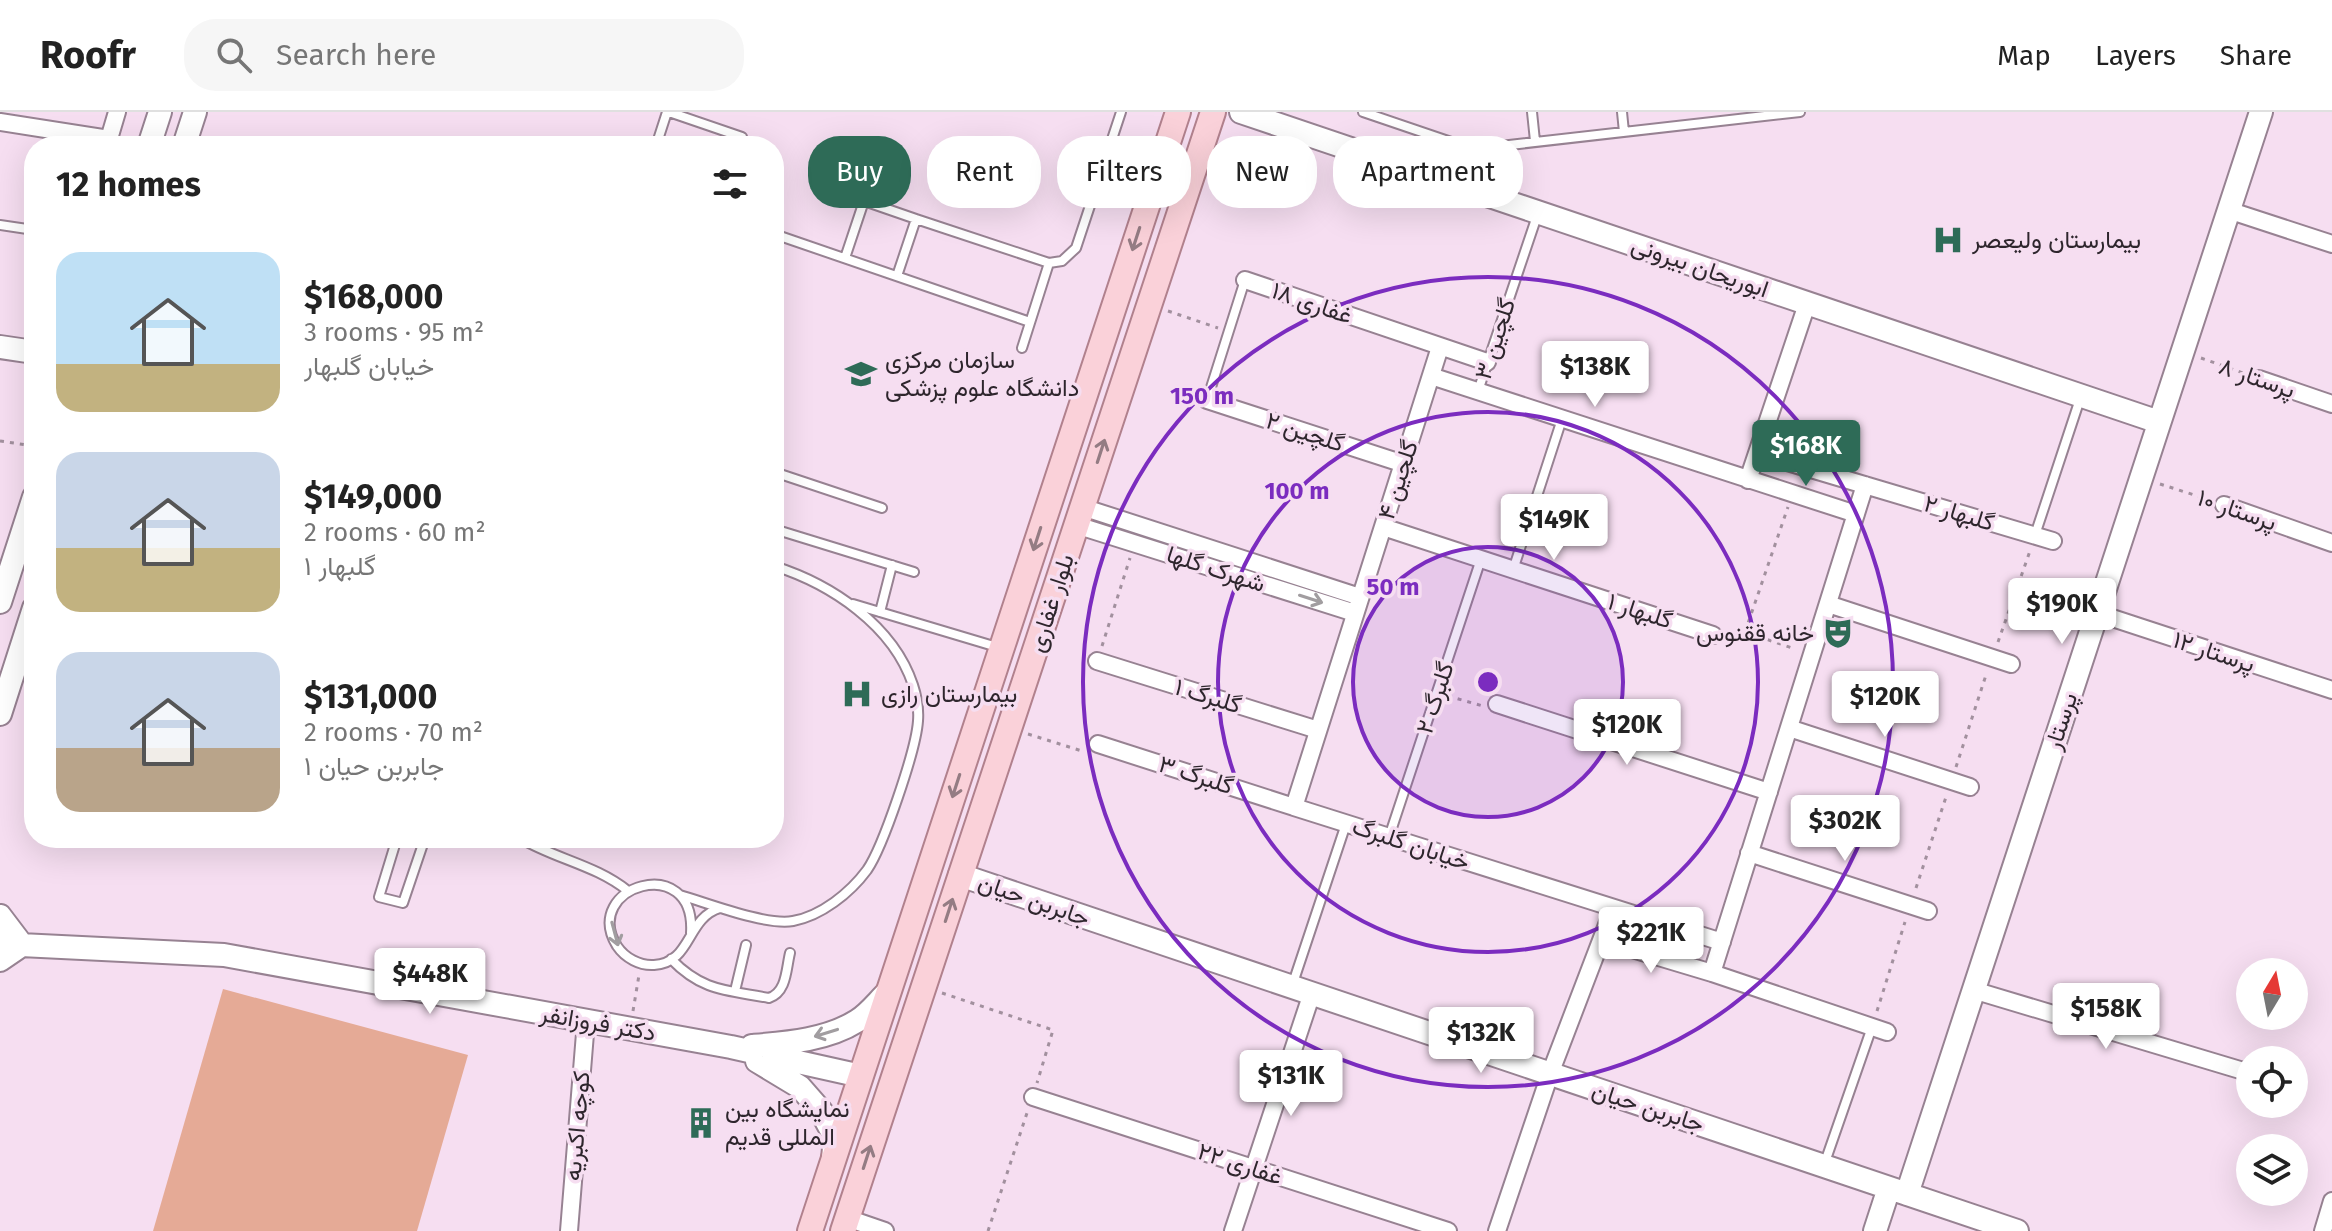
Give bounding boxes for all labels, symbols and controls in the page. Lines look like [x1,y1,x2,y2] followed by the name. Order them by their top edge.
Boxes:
[184,19,744,91] search box
[40,32,136,78] text: Roofr
[212,33,256,77] icon: search
[276,37,436,73] text: Search here
[1997,39,2051,72] text: Map
[2095,39,2176,72] text: Layers
[2220,39,2292,72] text: Share
[808,136,911,208] chip: Buy
[927,136,1041,208] chip: Rent
[1057,136,1191,208] chip: Filters
[1207,136,1317,208] chip: New
[1333,136,1523,208] chip: Apartment
[708,162,752,206] icon: filters
[56,164,201,205] text: 12 homes
[1931,223,1965,257] hospital icon: بیمارستان ولیعصر
[1971,226,2141,255] place label: بیمارستان ولیعصر
[1128,227,1143,252] one-way arrow
[1628,231,1772,304] street label: ابوریحان بیرونی
[304,276,444,317] text: $168,000
[1268,276,1356,331] street label: غفاری ۱۸
[120,284,216,380] icon: home
[1469,295,1523,384] street label: گلچین ۳
[304,317,484,348] text: 3 rooms · 95 m²
[1539,341,1651,409] pin: $138K
[885,346,1079,404] place label: سازمان مرکزی دانشگاه علوم پزشکی
[304,351,434,382] text: خیابان گلبهار
[1560,351,1630,382] text: $138K
[2215,352,2299,406] street label: پرستار ۸
[844,357,878,391] school or university icon: سازمان مرکزی دانشگاه علوم پزشکی
[1170,382,1234,410] text: 150 m
[1262,406,1348,460] street label: گلچین ۲
[1750,420,1862,488] pin: $168K
[1770,430,1842,461] text: $168K
[1372,437,1426,524] street label: گلچین ۴
[1095,438,1110,463] one-way arrow
[304,476,442,517] text: $149,000
[1264,477,1330,505] text: 100 m
[2193,483,2280,538] street label: پرستار ۱۰
[120,484,216,580] icon: home
[1920,489,1998,538] street label: گلبهار ۲
[1498,494,1610,562] pin: $149K
[1519,504,1589,535] text: $149K
[304,517,486,548] text: 2 rooms · 60 m²
[1029,527,1044,552] one-way arrow
[1163,540,1269,599] street label: شهرک گلها
[1022,550,1081,656] street label: بلوار غفاری
[304,551,376,582] text: گلبهار ۱
[1367,573,1419,601] text: 50 m
[2006,578,2118,646] pin: $190K
[1604,587,1676,636] street label: گلبهار ۱
[2026,588,2098,619] text: $190K
[1298,593,1323,607] one-way arrow
[1821,616,1855,650] theatre icon: خانه ققنوس
[1696,619,1814,648] place label: خانه ققنوس
[2169,626,2258,680] street label: پرستار ۱۲
[1410,659,1461,738] street label: گلبرگ ۲
[1474,668,1502,696] centre of rings
[1829,671,1941,739] pin: $120K
[1171,673,1245,720] street label: گلبرگ ۱
[304,676,437,717] text: $131,000
[840,677,874,711] hospital icon: بیمارستان رازی
[881,680,1017,709] place label: بیمارستان رازی
[1850,681,1920,712] text: $120K
[120,684,216,780] icon: home
[2038,689,2085,755] street label: پرستار
[1571,699,1683,767] pin: $120K
[1592,709,1662,740] text: $120K
[304,717,483,748] text: 2 rooms · 70 m²
[1155,750,1237,801] street label: گلبرگ ۳
[304,751,444,782] text: جابربن حیان ۱
[948,774,963,799] one-way arrow
[1789,795,1901,863] pin: $302K
[1809,805,1881,836] text: $302K
[1348,812,1473,877] street label: خیابان گلبرگ
[974,868,1093,933] street label: جابربن حیان
[942,898,957,923] one-way arrow
[1595,907,1707,975] pin: $221K
[1617,917,1685,948] text: $221K
[608,921,623,946] one-way arrow
[374,948,486,1016] pin: $448K
[392,958,468,989] text: $448K
[2236,958,2308,1030] north arrow
[2236,958,2308,1206] map controls
[2050,983,2162,1051] pin: $158K
[2071,993,2141,1024] text: $158K
[537,999,658,1048] street label: دکتر فروزانفر
[1425,1007,1537,1075] pin: $132K
[1447,1017,1515,1048] text: $132K
[813,1026,839,1041] one-way arrow
[2236,1046,2308,1118] button: locate
[1235,1050,1347,1118] pin: $131K
[1258,1060,1324,1091] text: $131K
[558,1070,598,1182] street label: کوچه اکبریه
[1588,1076,1708,1139] street label: جابربن حیان
[725,1095,850,1153] place label: نمایشگاه بین المللی قدیم
[684,1106,718,1140] building icon: نمایشگاه بین المللی قدیم
[2236,1134,2308,1206] button: layers
[1194,1137,1286,1192] street label: غفاری ۲۲
[861,1145,875,1170] one-way arrow

